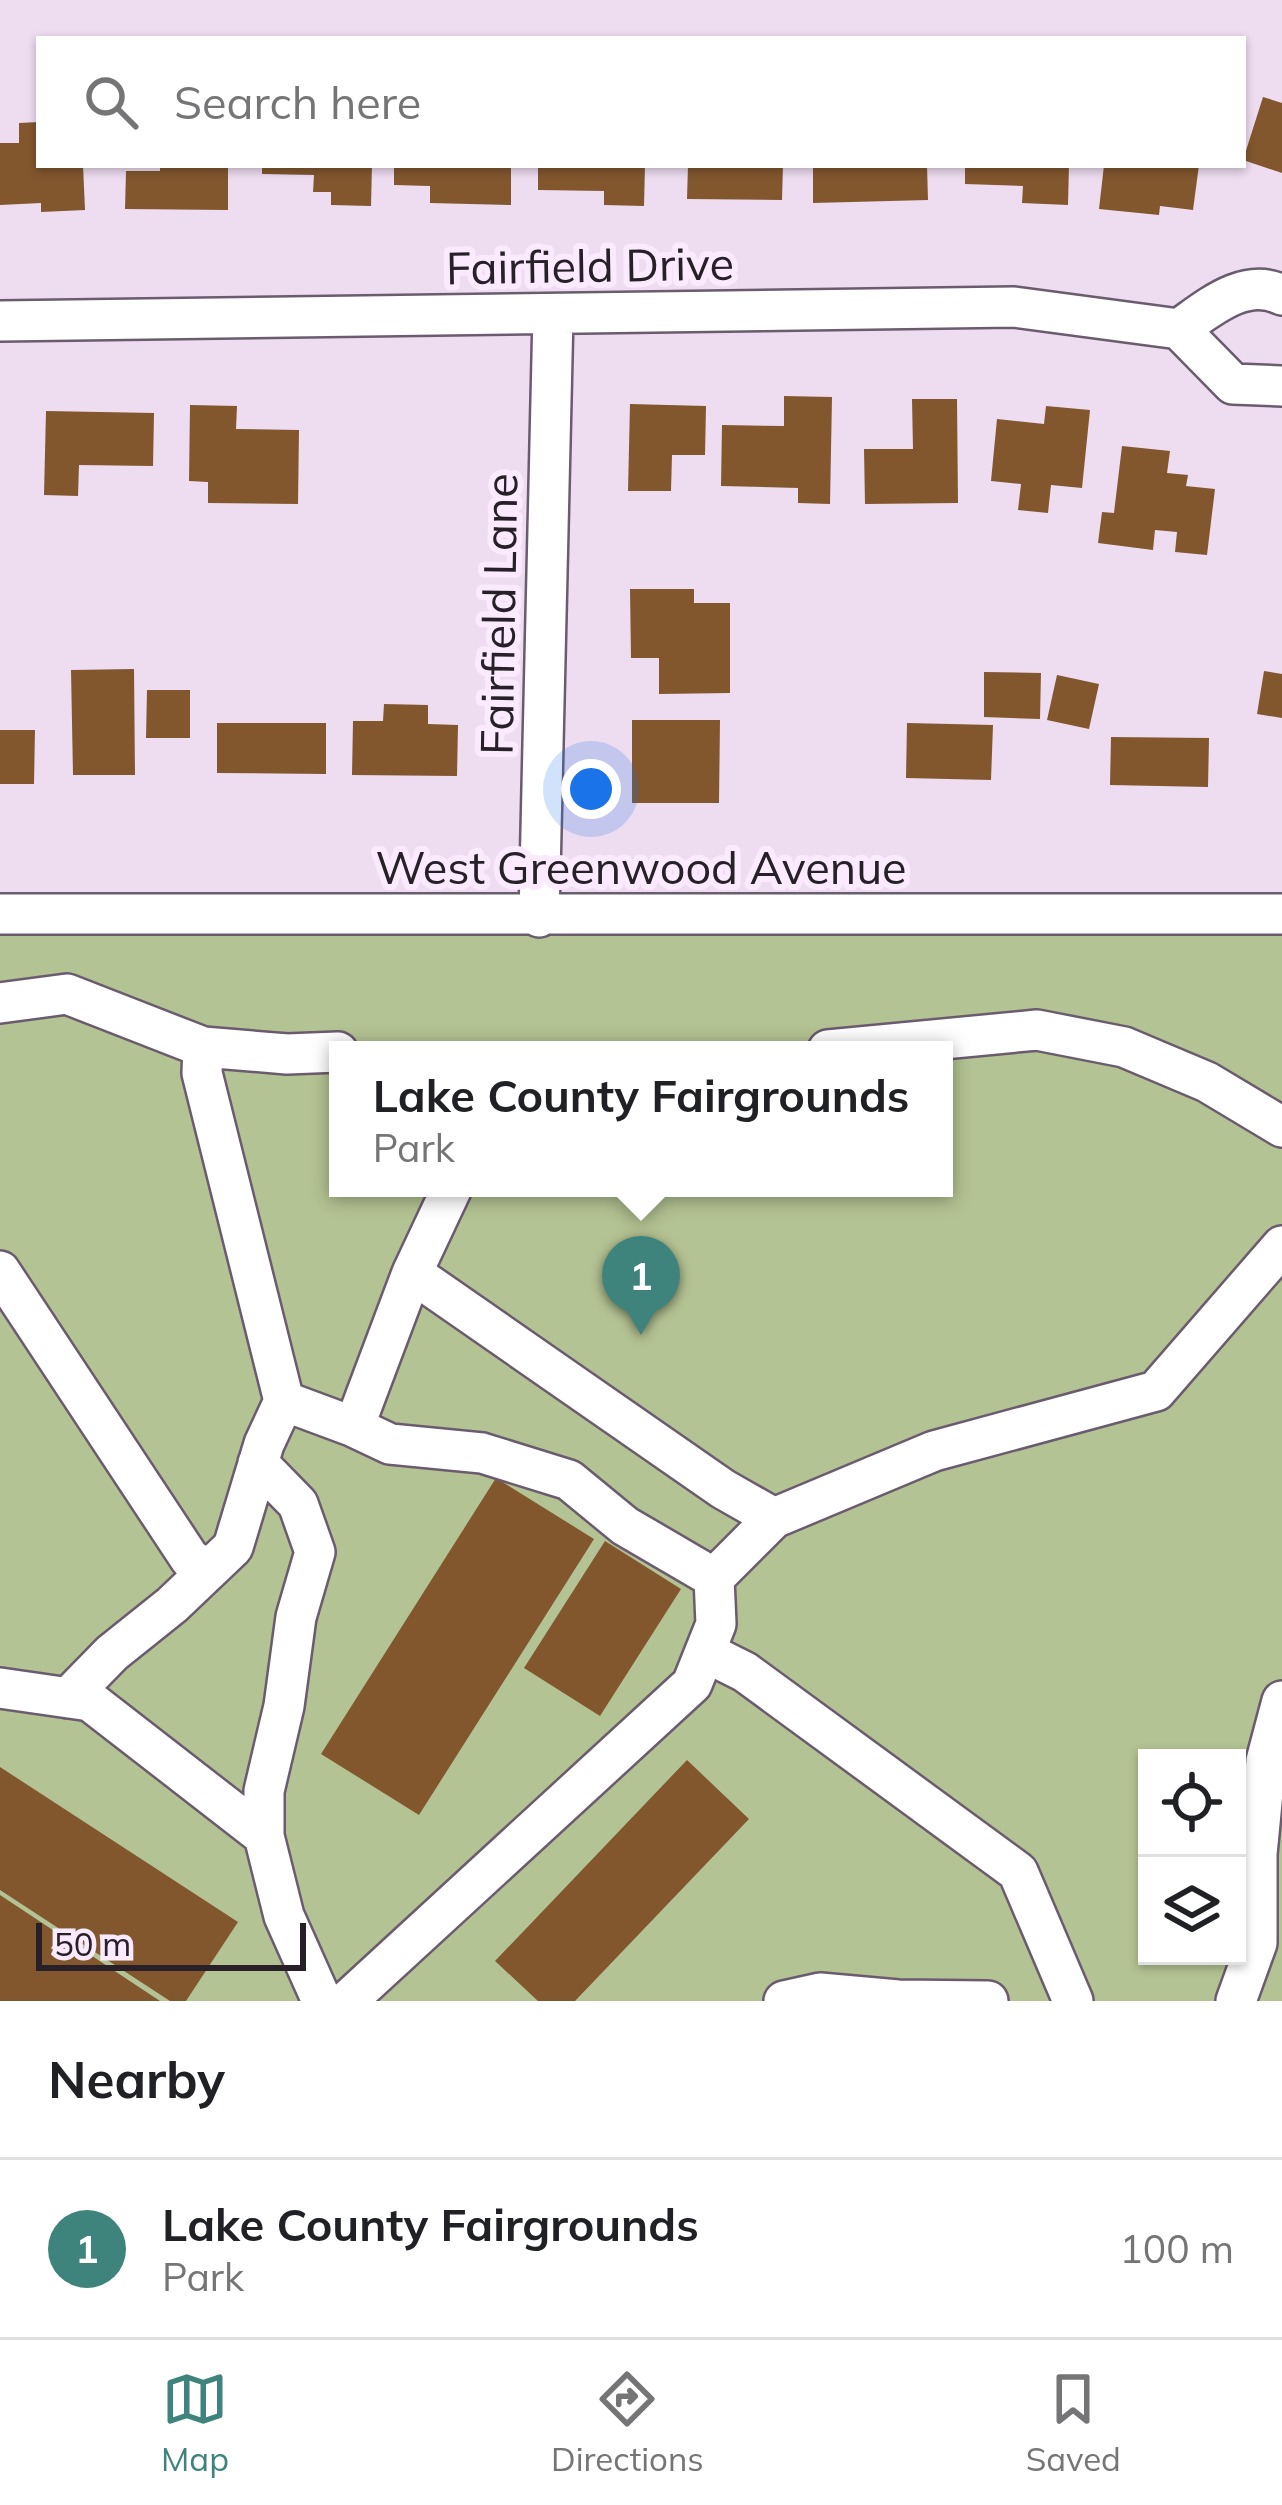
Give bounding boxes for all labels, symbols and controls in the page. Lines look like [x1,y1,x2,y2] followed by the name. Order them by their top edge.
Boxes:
[36,36,1246,168] search box
[78,69,144,135] icon: search
[174,74,421,130] text: Search here
[445,234,735,296] street label: Fairfield Drive
[468,473,528,755] street label: Fairfield Lane
[561,759,621,819] your location
[375,839,907,895] street label: West Greenwood Avenue
[329,1041,953,1197] popup
[373,1067,909,1123] text: Lake County Fairgrounds
[373,1123,455,1172] text: Park
[602,1236,680,1335] pin: 1
[1138,1749,1246,1965] map controls
[1138,1749,1246,1857] button: locate
[1138,1857,1246,1965] button: layers
[36,1917,306,1970] scale bar
[54,1923,131,1964] text: 50 m
[48,2047,225,2111] text: Nearby
[162,2196,699,2252] text: Lake County Fairgrounds
[75,2224,99,2273] text: 1
[1119,2224,1234,2273] text: 100 m
[162,2252,244,2301] text: Park
[161,2366,229,2479] tab: Map
[551,2366,704,2479] tab: Directions
[1026,2366,1121,2479] tab: Saved

